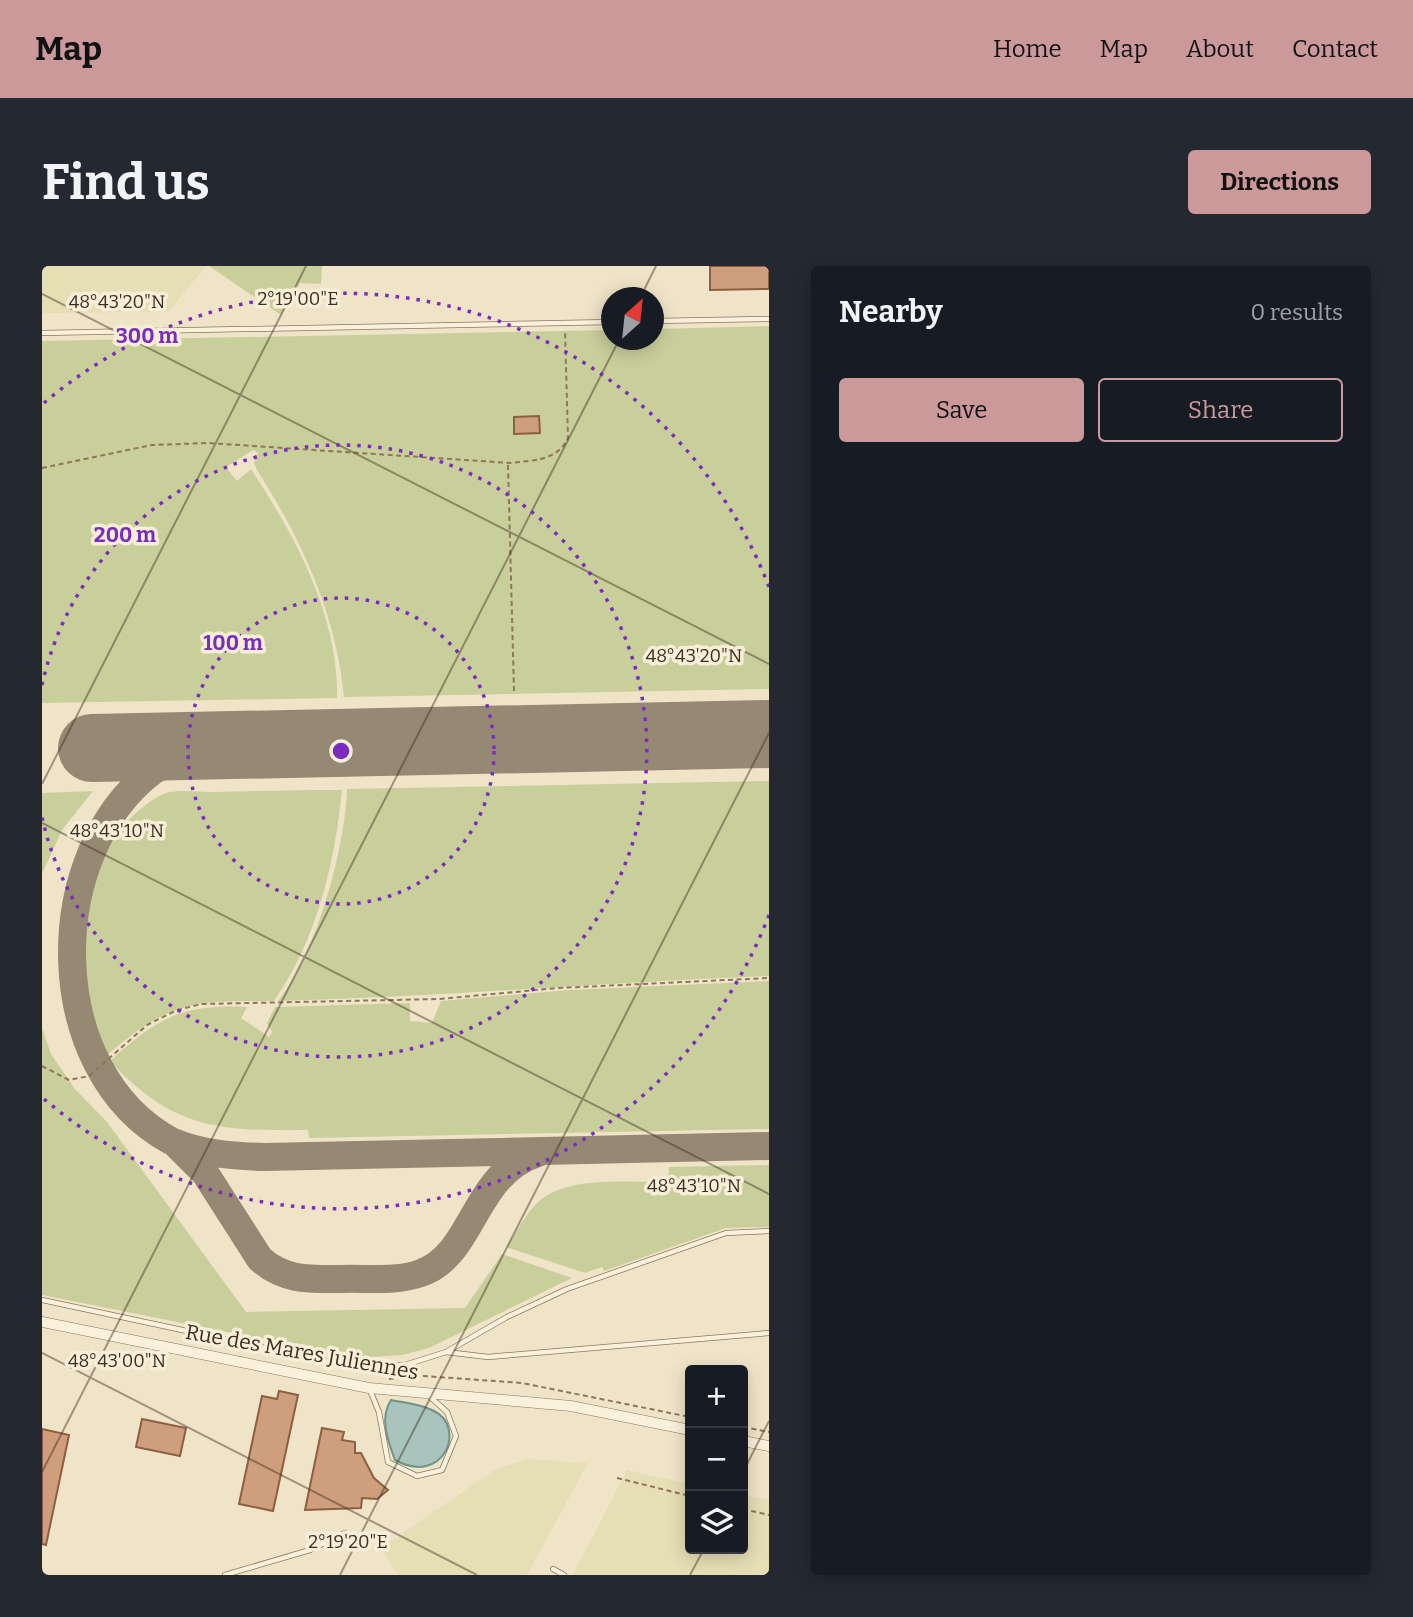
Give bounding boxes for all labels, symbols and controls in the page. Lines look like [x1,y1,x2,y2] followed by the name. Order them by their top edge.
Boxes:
[35,29,102,69] text: Map
[993,35,1062,63] text: Home
[1100,35,1148,63] text: Map
[1186,35,1254,63] text: About
[1292,35,1378,63] text: Contact
[1188,150,1371,214] button: Directions
[42,153,210,212] text: Find us
[601,287,664,350] north arrow
[257,288,339,310] text: 2°19'00"E
[69,291,165,313] text: 48°43'20"N
[839,294,943,330] text: Nearby
[1250,298,1343,326] text: 0 results
[116,323,178,349] text: 300 m
[839,378,1084,442] button: Save
[1098,378,1343,442] button: Share
[94,522,156,548] text: 200 m
[203,630,263,656] text: 100 m
[646,645,742,667] text: 48°43'20"N
[329,739,353,763] centre of rings
[70,820,164,842] text: 48°43'10"N
[647,1175,741,1197] text: 48°43'10"N
[183,1319,421,1385] street label: Rue des Mares Juliennes
[68,1350,166,1372] text: 48°43'00"N
[685,1365,748,1554] map controls
[685,1365,748,1428] button: +
[685,1428,748,1491] button: −
[685,1491,748,1554] button: layers
[308,1531,388,1553] text: 2°19'20"E

